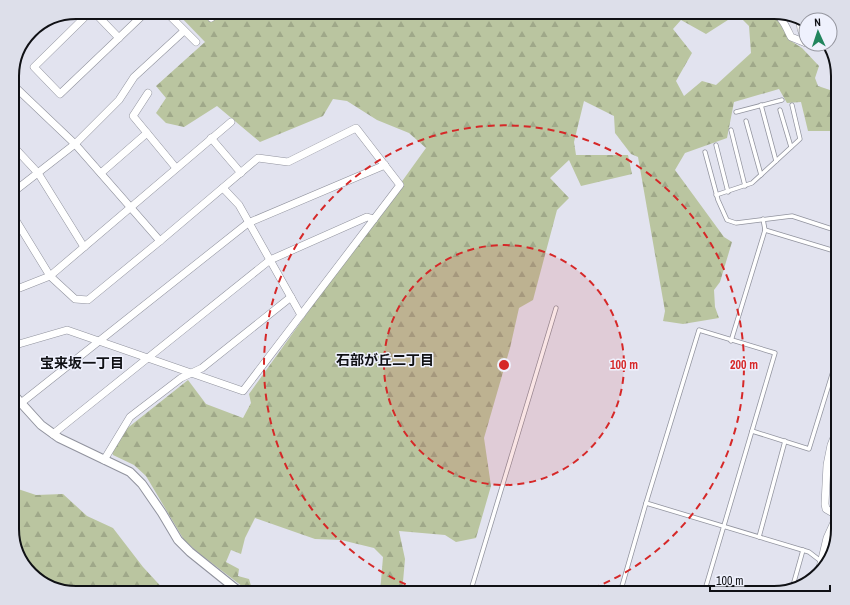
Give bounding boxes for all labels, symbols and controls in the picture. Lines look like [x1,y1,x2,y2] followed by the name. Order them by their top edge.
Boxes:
[798,12,838,52] north arrow
[814,15,821,29] text: N
[336,351,434,369] district label: 石部が丘二丁目
[40,354,124,372] district label: 宝来坂一丁目
[610,357,638,373] text: 100 m
[730,357,758,373] text: 200 m
[497,358,511,372] centre of rings
[710,567,830,593] scale bar
[716,573,743,589] text: 100 m

